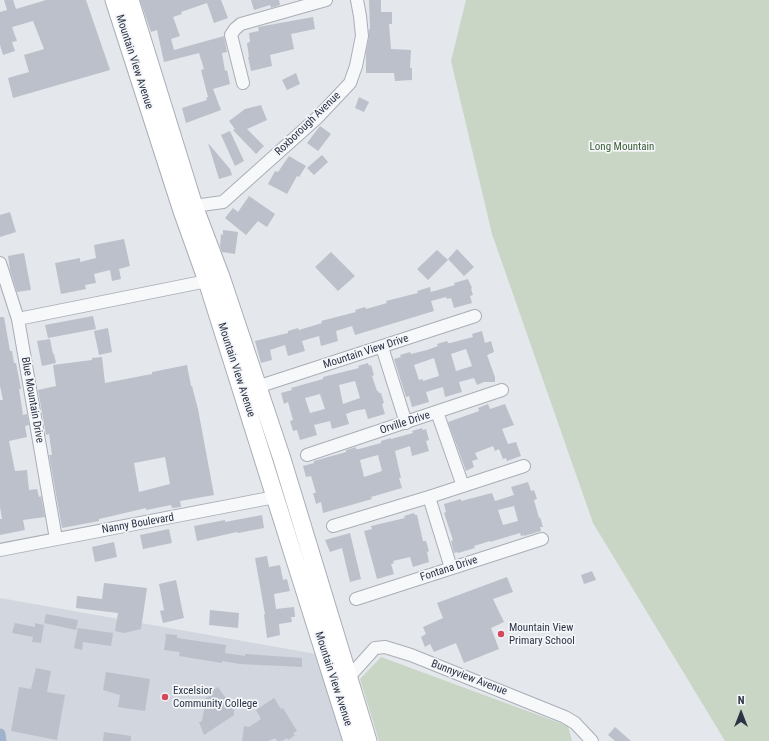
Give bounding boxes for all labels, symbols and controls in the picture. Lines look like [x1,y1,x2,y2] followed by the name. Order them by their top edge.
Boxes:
[112,13,156,111] street label: Mountain View Avenue
[272,89,344,159] street label: Roxborough Avenue
[590,140,654,154] park label: Long Mountain
[214,321,258,419] street label: Mountain View Avenue
[322,332,410,372] street label: Mountain View Drive
[18,356,46,444] street label: Blue Mountain Drive
[378,409,432,437] street label: Orville Drive
[101,511,175,537] street label: Nanny Boulevard
[419,554,479,584] street label: Fontana Drive
[509,621,575,647] place label: Mountain View Primary School
[496,629,506,639] marker: Mountain View Primary School
[311,630,355,728] street label: Mountain View Avenue
[429,657,509,699] street label: Bunnyview Avenue
[173,684,257,710] place label: Excelsior Community College
[160,692,170,702] marker: Excelsior Community College
[721,693,761,733] north arrow
[738,694,744,707] text: N

